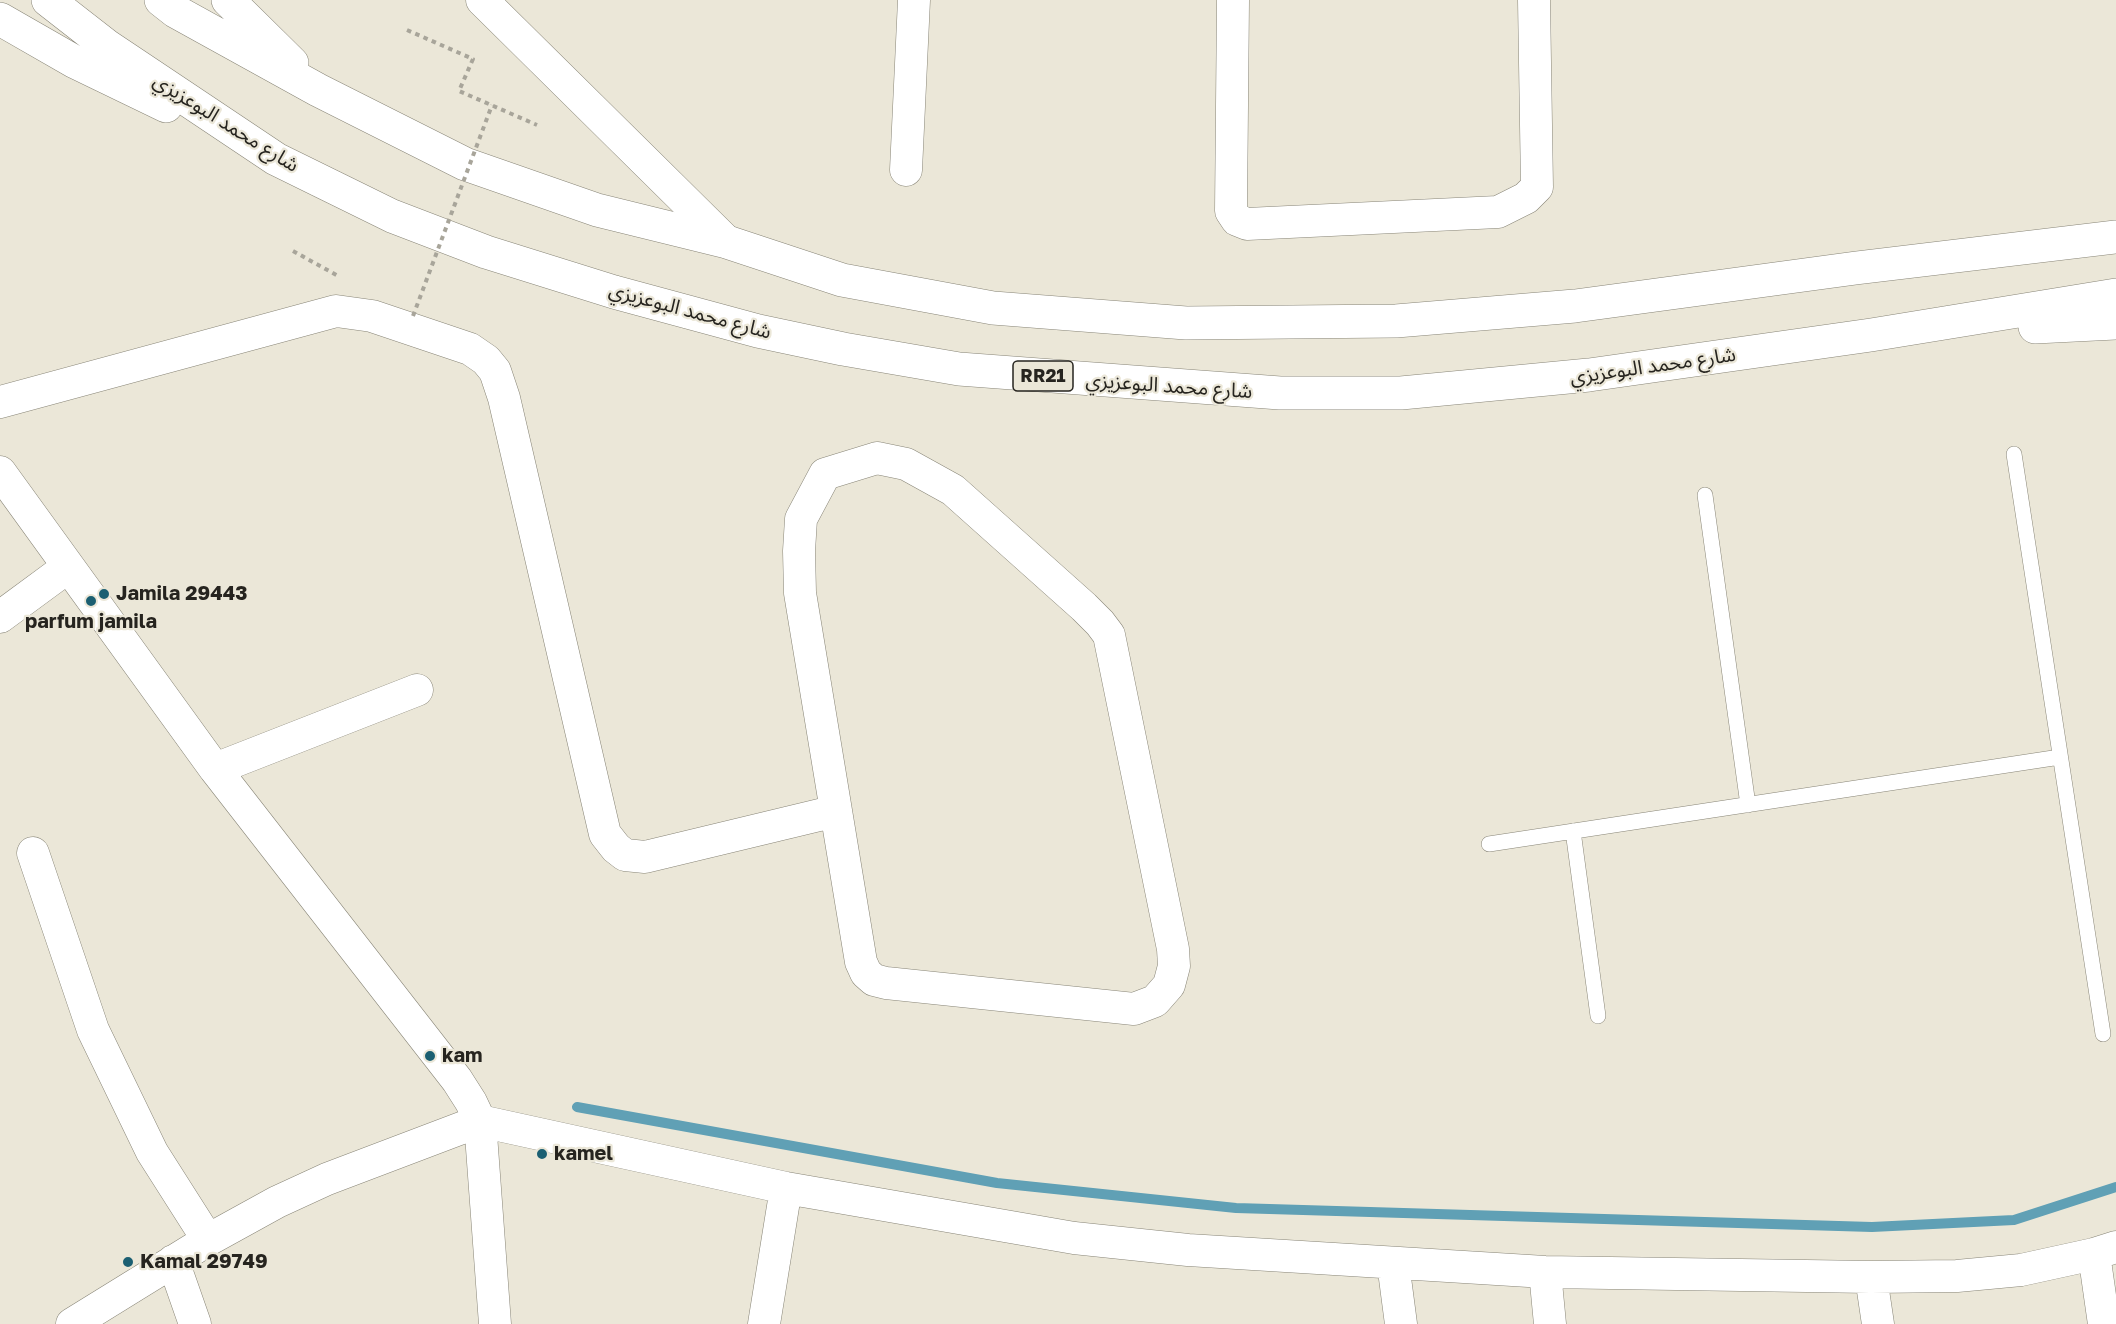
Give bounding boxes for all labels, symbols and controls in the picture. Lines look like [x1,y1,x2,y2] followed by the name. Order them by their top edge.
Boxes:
[149,69,303,177] street label: شارع محمد البوعزيزي
[606,278,774,344] street label: شارع محمد البوعزيزي
[1569,342,1737,390] street label: شارع محمد البوعزيزي
[1013,361,1073,391] road number: RR21
[1085,368,1253,404] street label: شارع محمد البوعزيزي
[116,582,247,606] place label: Jamila 29443
[97,587,111,601] marker: Jamila 29443
[84,594,98,608] marker: parfum jamila
[25,610,157,634] place label: parfum jamila
[442,1044,482,1068] place label: kam
[423,1049,437,1063] marker: kam
[554,1142,613,1166] place label: kamel
[535,1147,549,1161] marker: kamel
[140,1250,268,1274] place label: Kamal 29749
[121,1255,135,1269] marker: Kamal 29749

